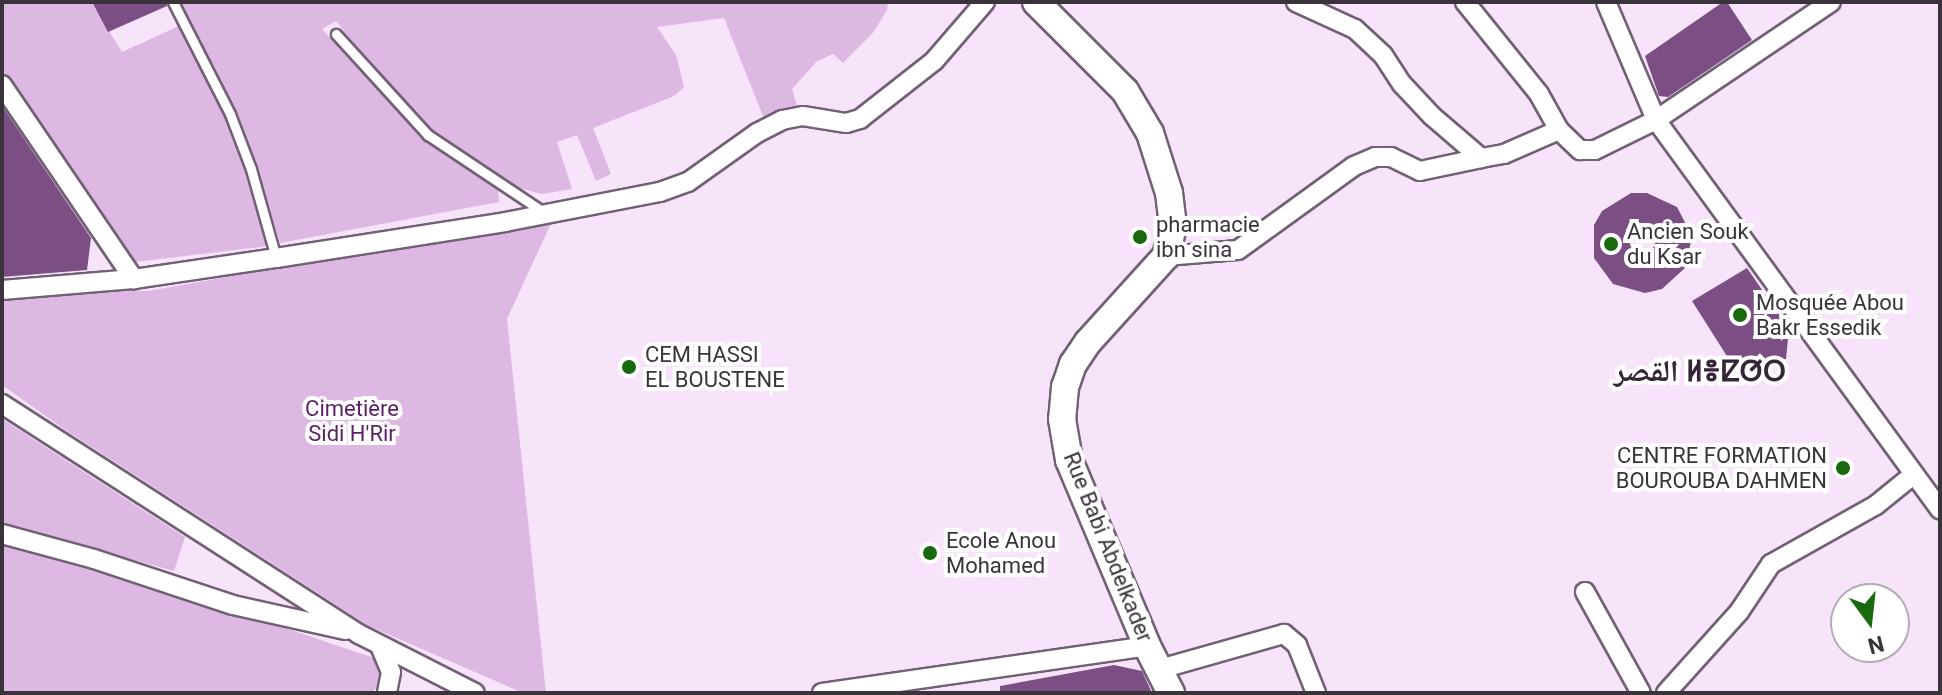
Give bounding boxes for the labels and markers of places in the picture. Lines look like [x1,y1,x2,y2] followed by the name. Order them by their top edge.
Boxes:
[1156,211,1260,262] place label: pharmacie ibn sina
[1627,218,1749,270] place label: Ancien Souk du Ksar
[1131,228,1149,246] marker: pharmacie ibn sina
[1602,235,1620,253] marker: Ancien Souk du Ksar
[1756,289,1904,340] place label: Mosquée Abou Bakr Essedik
[1731,306,1749,324] marker: Mosquée Abou Bakr Essedik
[645,341,785,392] place label: CEM HASSI EL BOUSTENE
[620,358,638,376] marker: CEM HASSI EL BOUSTENE
[1616,442,1827,494] place label: CENTRE FORMATION BOUROUBA DAHMEN
[1834,459,1852,477] marker: CENTRE FORMATION BOUROUBA DAHMEN
[946,527,1056,578] place label: Ecole Anou Mohamed
[921,544,939,562] marker: Ecole Anou Mohamed

